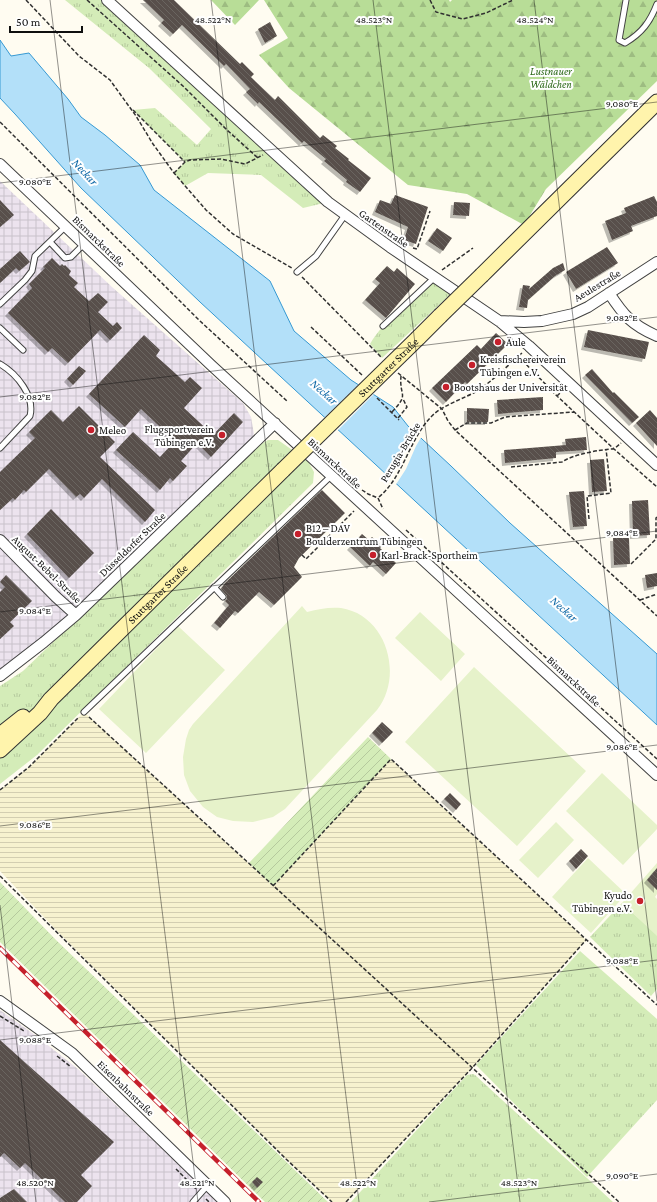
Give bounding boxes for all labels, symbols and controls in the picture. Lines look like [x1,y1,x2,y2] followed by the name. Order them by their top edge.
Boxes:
[10,8,82,34] scale bar
[195,14,232,25] text: 48.522°N
[356,14,393,25] text: 48.523°N
[516,14,554,25] text: 48.524°N
[16,15,41,29] text: 50 m
[530,65,573,90] park label: Lustnauer Wäldchen
[606,98,639,109] text: 9.080°E
[69,156,101,189] water label: Neckar
[19,176,52,187] text: 9.080°E
[357,206,411,250] street label: Gartenstraße
[70,213,128,269] street label: Bismarckstraße
[571,266,623,304] street label: Aeulestraße
[606,312,638,323] text: 9.082°E
[356,335,421,399] street label: Stuttgarter Straße
[506,336,526,348] place label: Äule
[493,337,503,347] marker: Äule
[480,353,566,379] place label: Kreisfischereiverein Tübingen e.V.
[467,360,477,370] marker: Kreisfischereiverein Tübingen e.V.
[308,376,341,408] water label: Neckar
[454,381,568,393] place label: Bootshaus der Universität
[441,382,451,392] marker: Bootshaus der Universität
[19,391,51,402] text: 9.082°E
[377,420,423,485] street label: Perugia-Brücke
[144,423,214,449] place label: Flugsportverein Tübingen e.V.
[99,424,127,436] place label: Meleo
[86,425,96,435] marker: Meleo
[217,430,227,440] marker: Flugsportverein Tübingen e.V.
[306,435,364,491] street label: Bismarckstraße
[96,509,168,579] street label: Düsseldorfer Straße
[306,522,423,548] place label: B12 – DAV Boulderzentrum Tübingen
[606,527,639,538] text: 9.084°E
[293,529,303,539] marker: B12 – DAV Boulderzentrum Tübingen
[9,533,84,606] street label: August-Bebel-Straße
[381,549,478,562] place label: Karl-Brack-Sportheim
[368,550,378,560] marker: Karl-Brack-Sportheim
[125,562,190,626] street label: Stuttgarter Straße
[548,593,581,625] water label: Neckar
[19,605,52,616] text: 9.084°E
[545,653,603,709] street label: Bismarckstraße
[606,741,638,752] text: 9.086°E
[19,819,51,830] text: 9.086°E
[572,889,633,915] place label: Kyudo Tübingen e.V.
[635,896,645,906] marker: Kyudo Tübingen e.V.
[606,955,639,966] text: 9.088°E
[19,1034,52,1045] text: 9.088°E
[95,1058,157,1118] street label: Eisenbahnstraße
[606,1170,639,1181] text: 9.090°E
[16,1177,54,1188] text: 48.520°N
[179,1177,215,1188] text: 48.521°N
[340,1177,377,1188] text: 48.522°N
[501,1177,538,1188] text: 48.523°N

